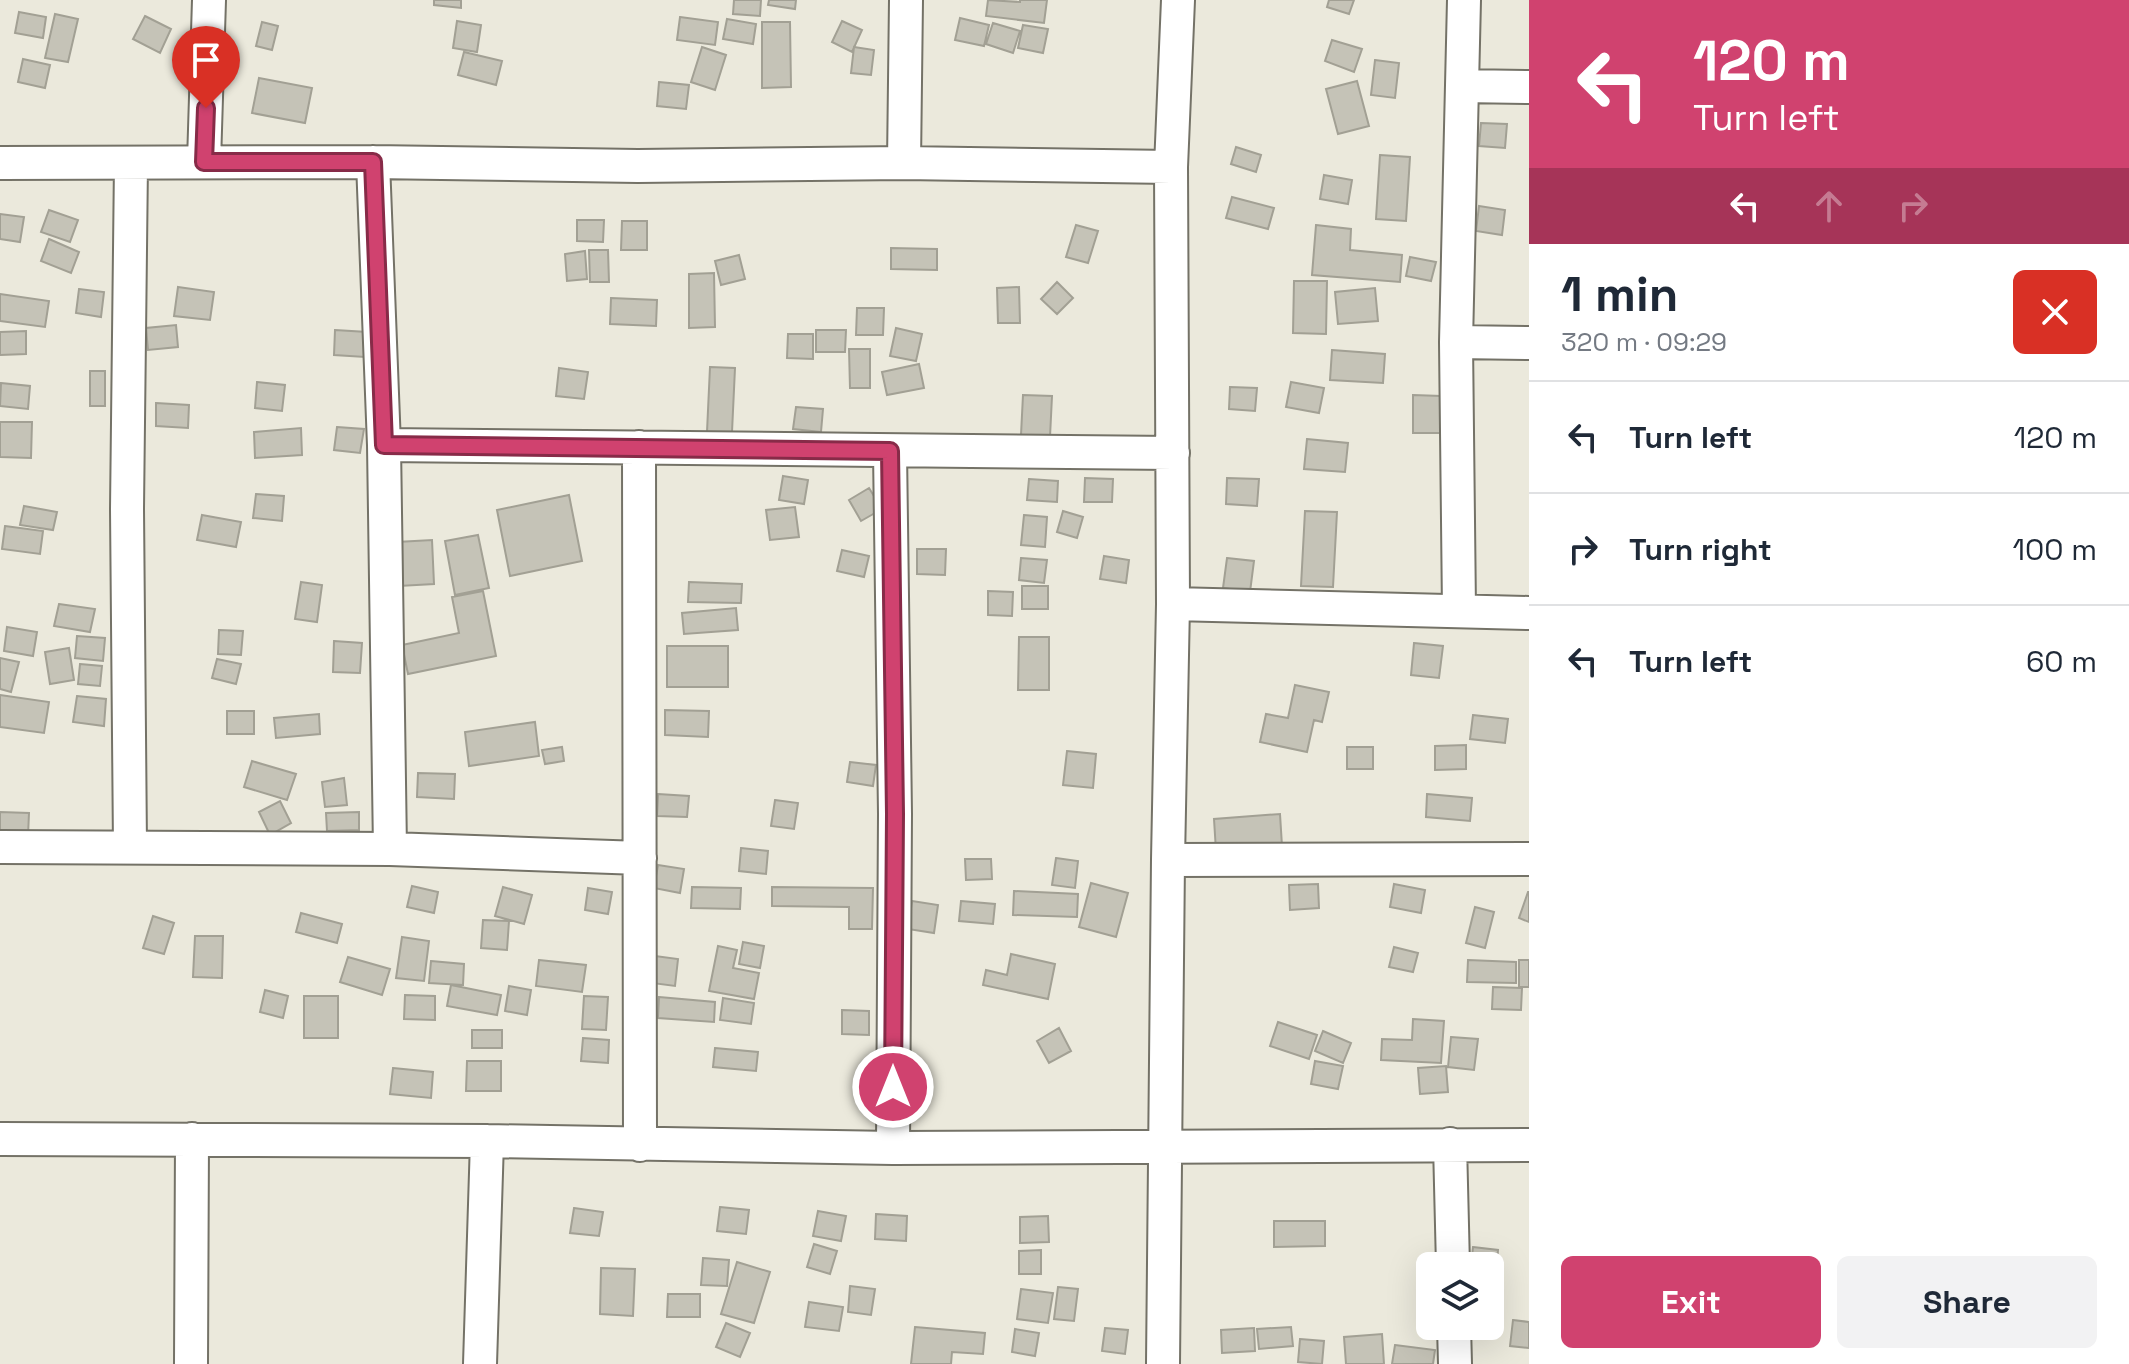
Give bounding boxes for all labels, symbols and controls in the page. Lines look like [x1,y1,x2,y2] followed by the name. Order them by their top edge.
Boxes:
[1693,25,1850,96] text: 120 m
[172,26,240,108] pin
[1561,32,1665,136] icon: left
[184,38,228,82] icon: arrive
[1693,95,1840,141] text: Turn left
[1723,184,1767,228] icon: left
[1807,184,1851,228] icon: ahead
[1891,184,1935,228] icon: right
[1561,264,1678,325] text: 1 min
[2013,270,2097,354] button: close
[1561,325,1727,359] text: 320 m · 09:29
[1561,415,1605,459] icon: left
[1629,418,1752,457] text: Turn left
[2014,418,2097,457] text: 120 m
[1561,527,1605,571] icon: right
[1629,530,1772,569] text: Turn right
[2012,530,2097,569] text: 100 m
[1561,639,1605,683] icon: left
[1629,642,1752,681] text: Turn left
[2026,642,2097,681] text: 60 m
[851,1045,935,1129] position arrow
[1416,1252,1504,1340] map controls
[1416,1252,1504,1340] button: layers
[1561,1256,1821,1348] button: Exit
[1837,1256,2097,1348] button: Share

